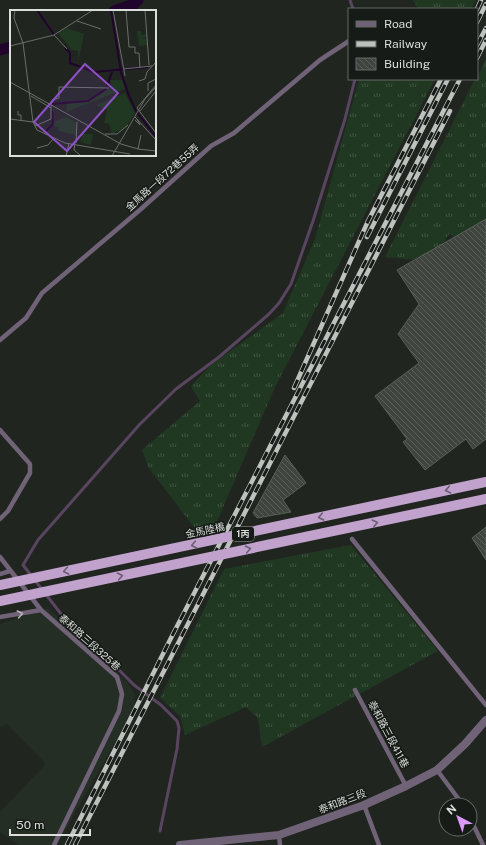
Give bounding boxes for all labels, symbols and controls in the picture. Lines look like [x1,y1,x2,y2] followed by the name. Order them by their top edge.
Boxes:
[348,8,478,80] legend
[10,10,156,156] inset map
[384,17,412,31] text: Road
[384,37,428,51] text: Railway
[384,57,430,71] text: Building
[123,141,201,213] street label: 金馬路一段72巷55弄
[445,485,451,494] one-way arrow
[318,513,324,521] one-way arrow
[372,519,378,527] one-way arrow
[184,520,226,540] street label: 金馬陸橋
[232,527,254,541] road number: 1丙
[191,540,197,548] one-way arrow
[244,546,251,554] one-way arrow
[63,566,70,575] one-way arrow
[117,572,123,580] one-way arrow
[17,610,23,618] one-way arrow
[57,611,123,673] street label: 泰和路三段325巷
[366,698,412,770] street label: 泰和路三段411巷
[317,786,367,816] street label: 泰和路三段
[438,797,478,837] north arrow
[444,802,459,817] text: N
[10,811,90,837] scale bar
[16,818,44,832] text: 50 m

